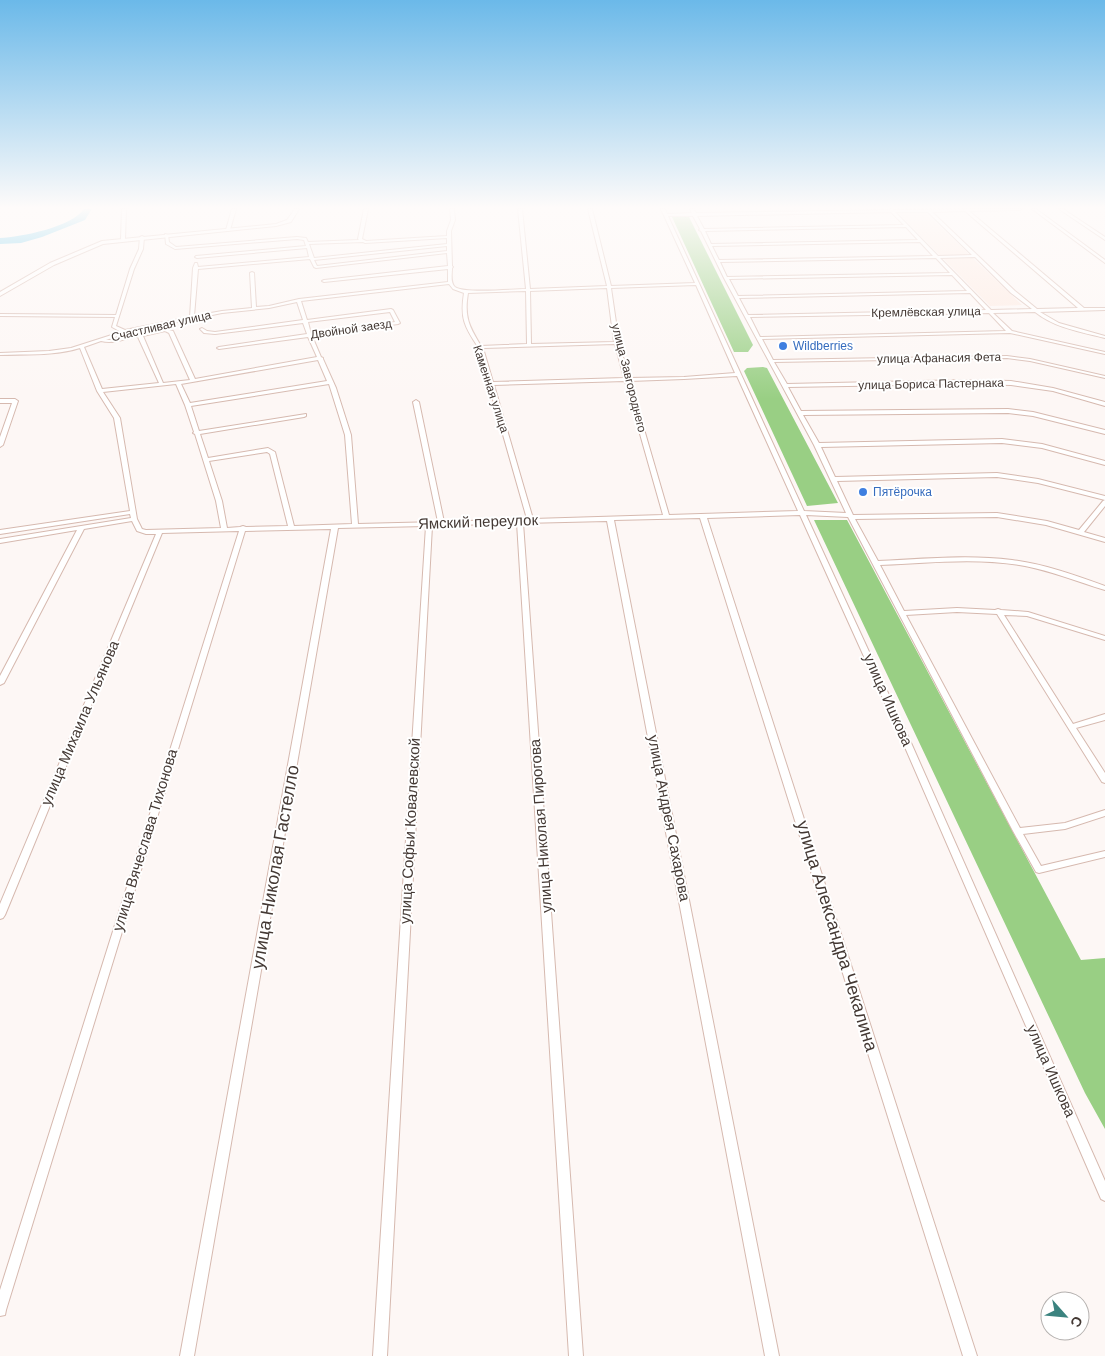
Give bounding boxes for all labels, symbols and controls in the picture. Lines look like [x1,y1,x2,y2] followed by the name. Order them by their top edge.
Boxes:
[871,304,981,320] street label: Кремлёвская улица
[110,308,213,344] street label: Счастливая улица
[309,316,393,342] street label: Двойной заезд
[609,322,649,434] street label: улица Завгороднего
[793,339,853,353] place label: Wildberries
[777,340,789,352] marker: Wildberries
[470,343,512,435] street label: Каменная улица
[877,350,1002,366] street label: улица Афанасия Фета
[858,376,1004,392] street label: улица Бориса Пастернака
[873,485,932,499] place label: Пятёрочка
[857,486,869,498] marker: Пятёрочка
[418,511,539,532] street label: Ямский переулок
[37,637,122,808] street label: улица Михаила Ульянова
[860,651,917,749] street label: улица Ишкова
[645,733,694,903] street label: улица Андрея Сахарова
[396,737,423,924] street label: улица Софьи Ковалевской
[526,738,555,914] street label: улица Николая Пирогова
[109,746,181,933] street label: улица Вячеслава Тихонова
[247,763,303,971] street label: улица Николая Гастелло
[792,818,882,1055] street label: улица Александра Чекалина
[1023,1022,1080,1120] street label: улица Ишкова
[1040,1291,1090,1341] north arrow
[1067,1314,1086,1330] text: С

